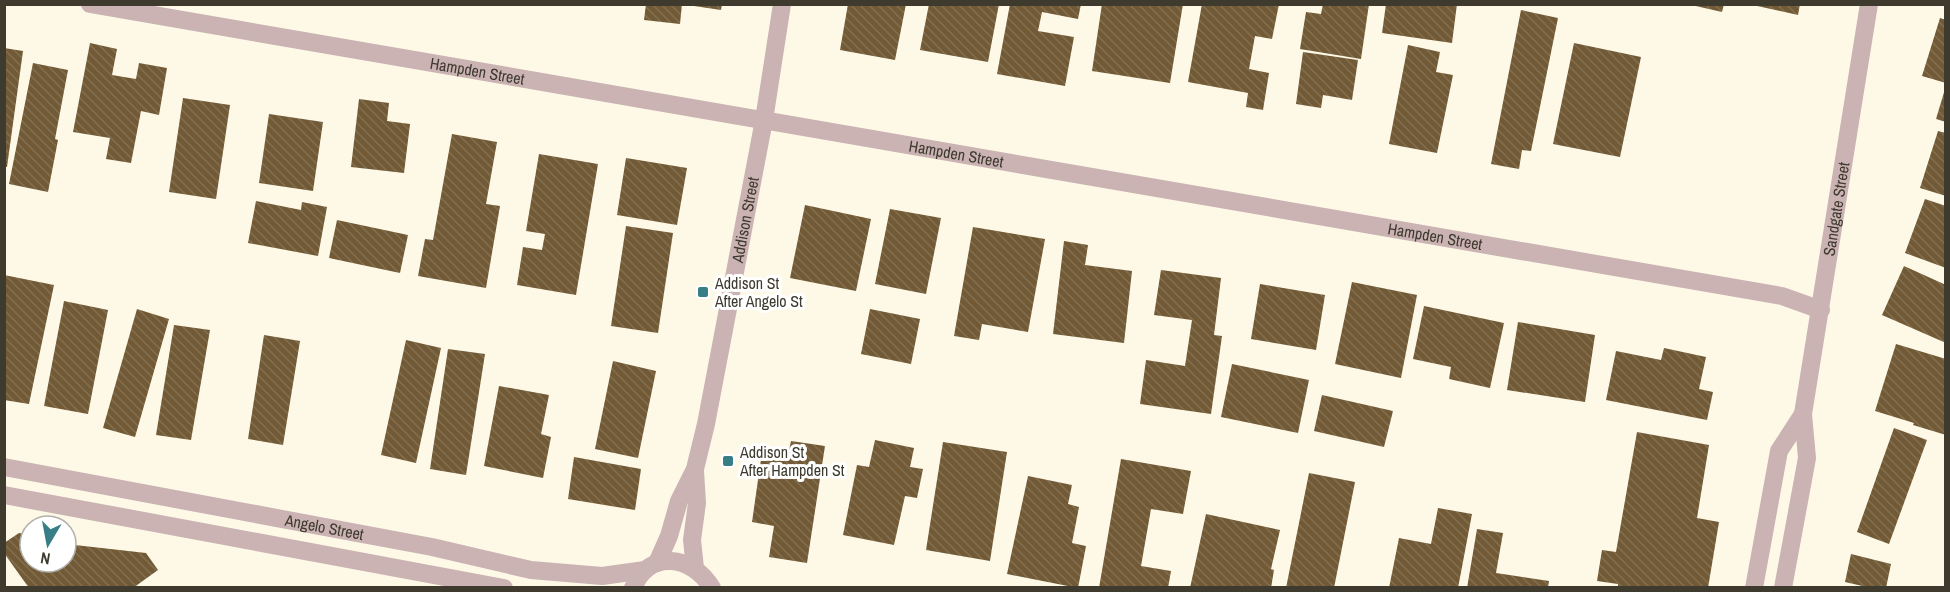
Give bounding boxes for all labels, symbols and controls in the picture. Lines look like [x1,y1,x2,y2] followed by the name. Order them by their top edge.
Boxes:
[428,52,527,90] street label: Hampden Street
[907,135,1006,173] street label: Hampden Street
[1818,160,1854,258] street label: Sandgate Street
[726,175,764,265] street label: Addison Street
[1386,217,1484,255] street label: Hampden Street
[714,272,803,312] place label: Addison St After Angelo St
[696,285,710,299] marker: Addison St After Angelo St
[739,441,845,481] place label: Addison St After Hampden St
[721,454,735,468] marker: Addison St After Hampden St
[282,509,366,545] street label: Angelo Street
[18,514,78,574] north arrow
[39,547,52,570] text: N

